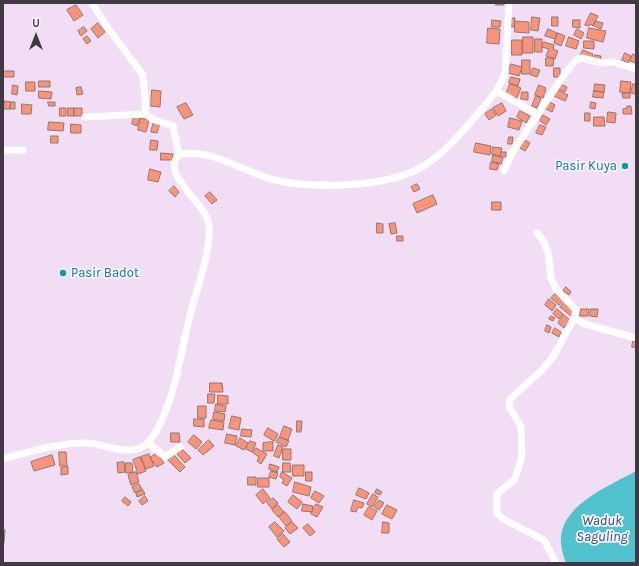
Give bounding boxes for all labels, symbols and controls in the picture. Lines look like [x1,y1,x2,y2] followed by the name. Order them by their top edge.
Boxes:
[16,16,56,56] north arrow
[32,17,40,30] text: U
[555,158,617,174] place label: Pasir Kuya
[620,161,630,171] marker: Pasir Kuya
[71,265,139,281] place label: Pasir Badot
[58,268,68,278] marker: Pasir Badot
[576,513,628,546] water label: Waduk Saguling

